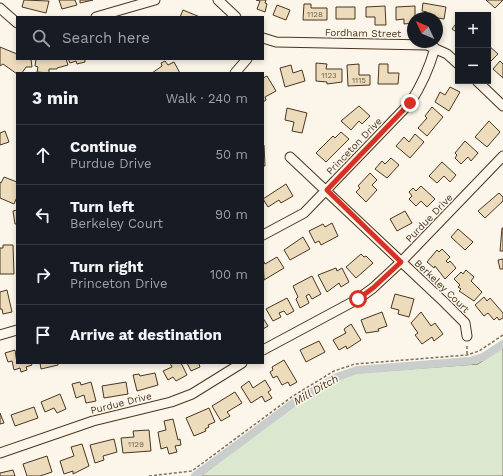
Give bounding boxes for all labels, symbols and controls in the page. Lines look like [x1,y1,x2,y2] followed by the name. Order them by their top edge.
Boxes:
[307,10,323,19] house number: 1128
[407,12,443,48] north arrow
[455,12,491,84] map controls
[455,12,491,48] button: +
[16,16,264,60] search box
[30,27,52,49] icon: search
[325,27,402,39] street label: Fordham Street
[62,29,150,47] text: Search here
[455,48,491,84] button: −
[321,71,337,80] house number: 1123
[352,76,366,85] house number: 1115
[32,88,78,108] text: 3 min
[166,91,248,106] text: Walk · 240 m
[401,94,419,112] route end
[324,115,384,177] street label: Princeton Drive
[70,138,137,156] text: Continue
[32,144,54,166] icon: ahead
[216,147,248,162] text: 50 m
[70,156,151,171] text: Purdue Drive
[403,191,455,244] street label: Purdue Drive
[70,198,134,216] text: Turn left
[32,204,54,226] icon: left
[215,207,248,222] text: 90 m
[70,216,163,231] text: Berkeley Court
[412,257,472,315] street label: Berkeley Court
[70,258,143,276] text: Turn right
[32,264,54,286] icon: right
[210,267,248,282] text: 100 m
[70,276,167,291] text: Princeton Drive
[349,290,367,308] route start
[32,324,54,346] icon: arrive
[70,326,222,344] text: Arrive at destination
[291,372,341,408] water label: Mill Ditch
[89,390,153,416] street label: Purdue Drive
[128,440,144,449] house number: 1129

